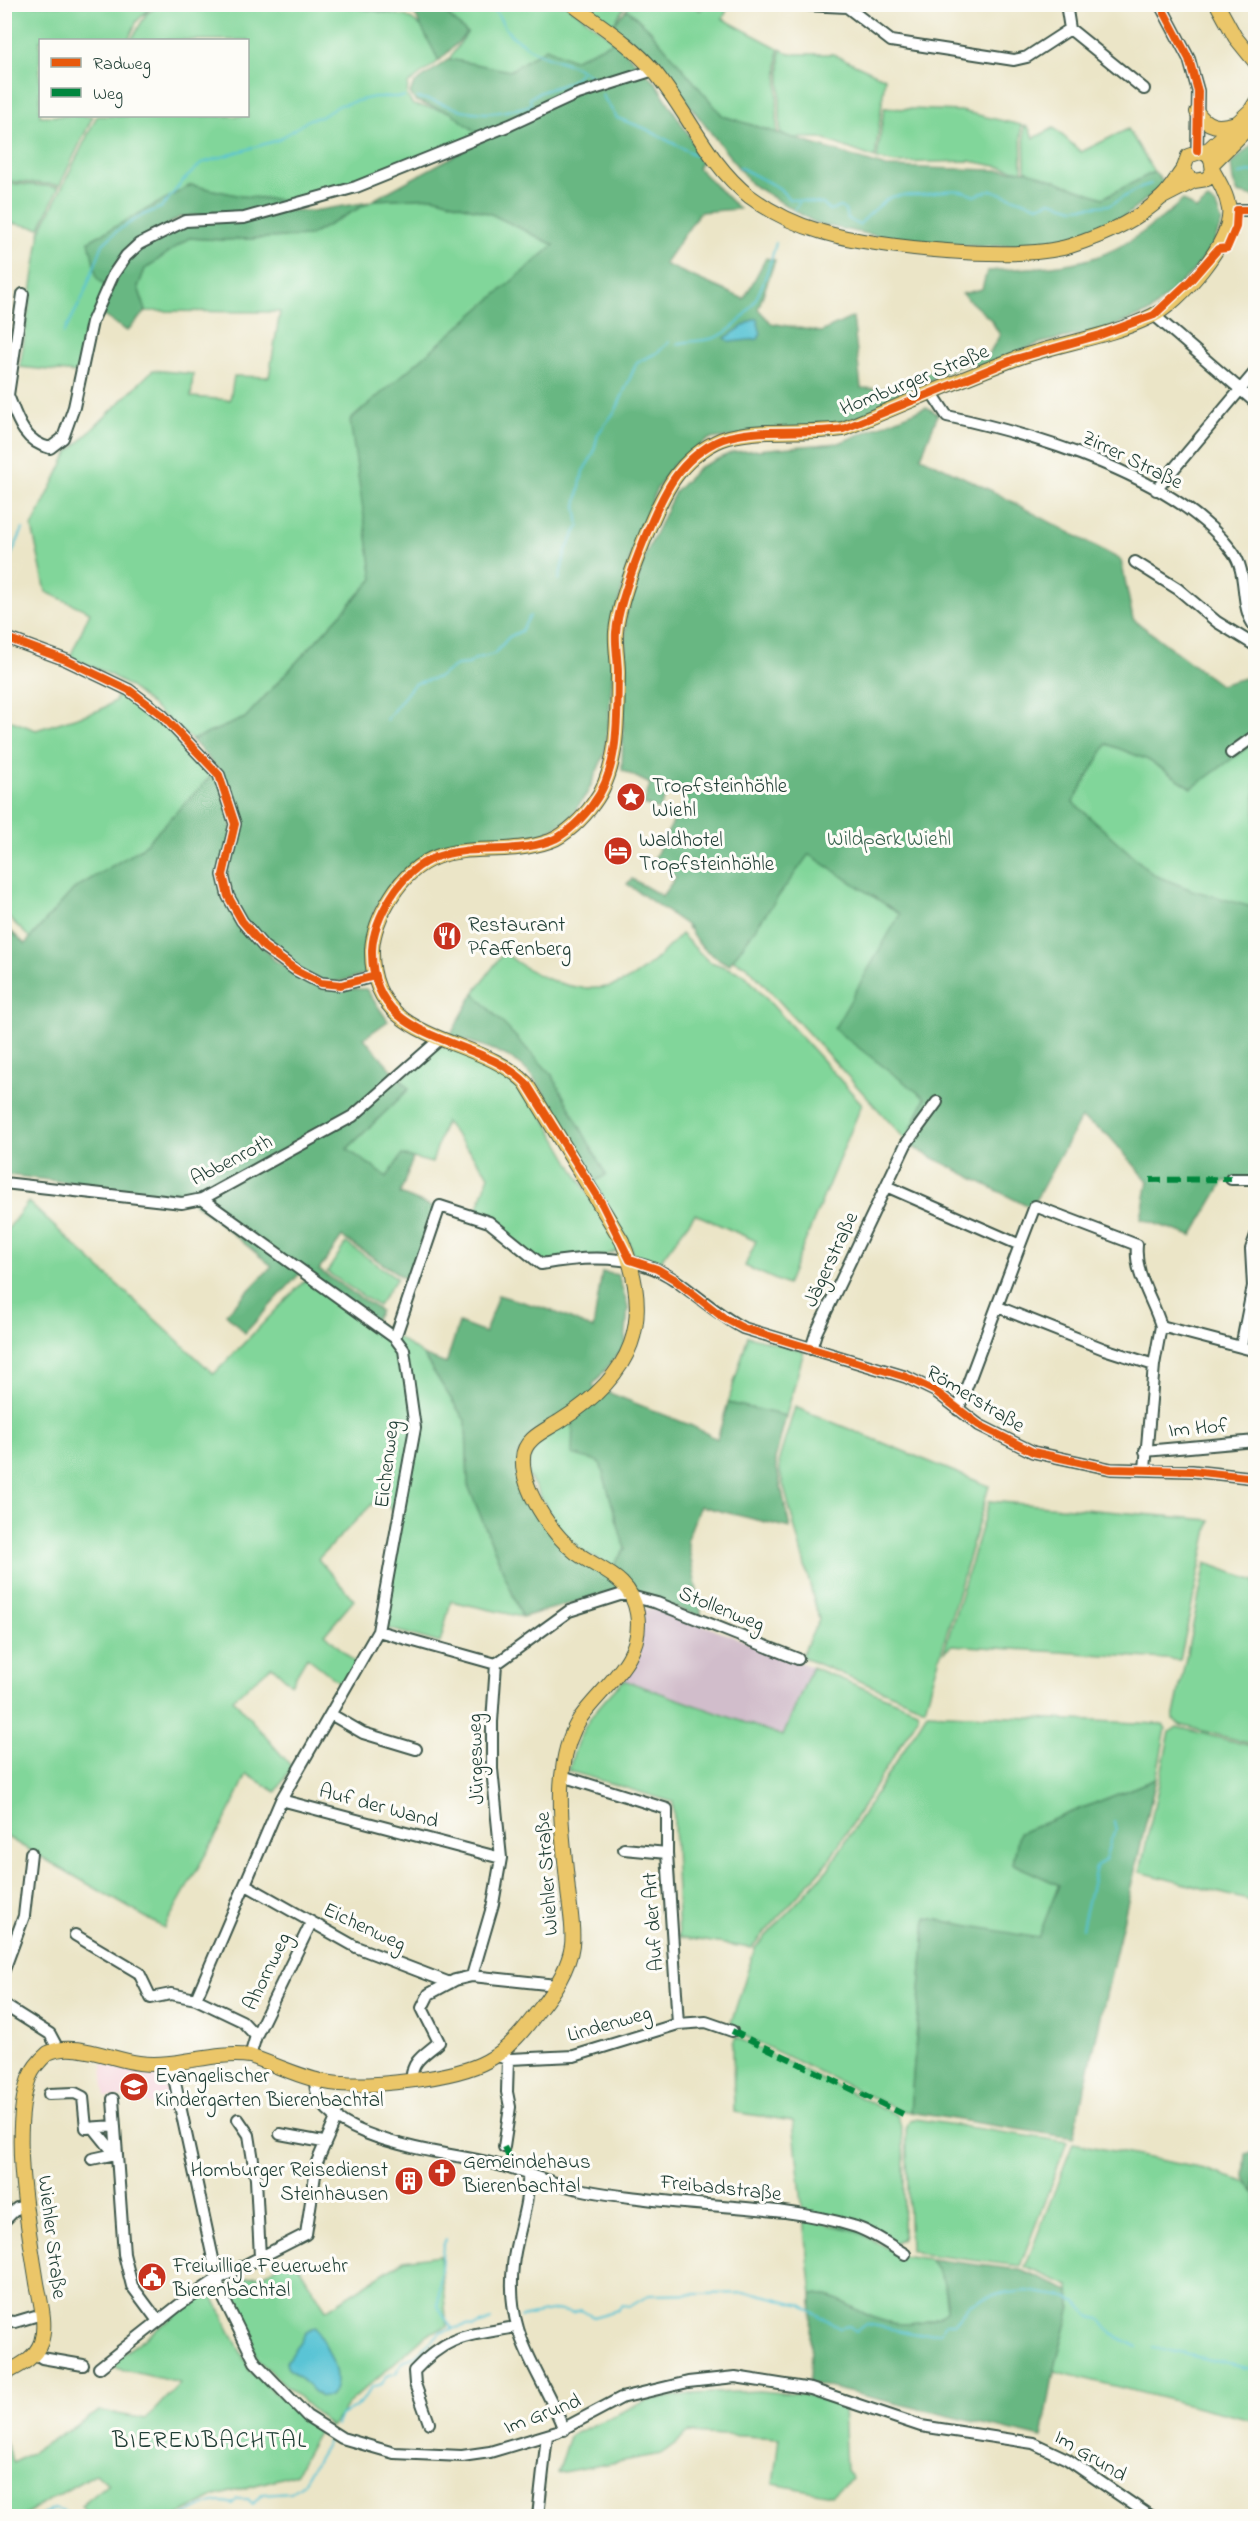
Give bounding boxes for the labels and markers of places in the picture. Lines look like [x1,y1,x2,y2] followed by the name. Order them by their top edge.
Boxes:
[652,772,788,826] place label: Tropfsteinhöhle Wiehl
[615,781,647,813] place icon: Tropfsteinhöhle Wiehl
[639,826,775,880] place label: Waldhotel Tropfsteinhöhle
[602,835,634,867] hotel icon: Waldhotel Tropfsteinhöhle
[468,911,571,967] place label: Restaurant Pfaffenberg
[431,920,463,952] restaurant icon: Restaurant Pfaffenberg
[155,2062,384,2118] place label: Evangelischer Kindergarten Bierenbachtal
[118,2071,150,2103] school or university icon: Evangelischer Kindergarten Bierenbachtal
[462,2148,591,2202] place label: Gemeindehaus Bierenbachtal
[190,2156,388,2210] place label: Homburger Reisedienst Steinhausen
[426,2157,458,2189] church icon: Gemeindehaus Bierenbachtal
[393,2165,425,2197] building icon: Homburger Reisedienst Steinhausen
[172,2252,348,2306] place label: Freiwillige Feuerwehr Bierenbachtal
[136,2261,168,2293] public building icon: Freiwillige Feuerwehr Bierenbachtal

